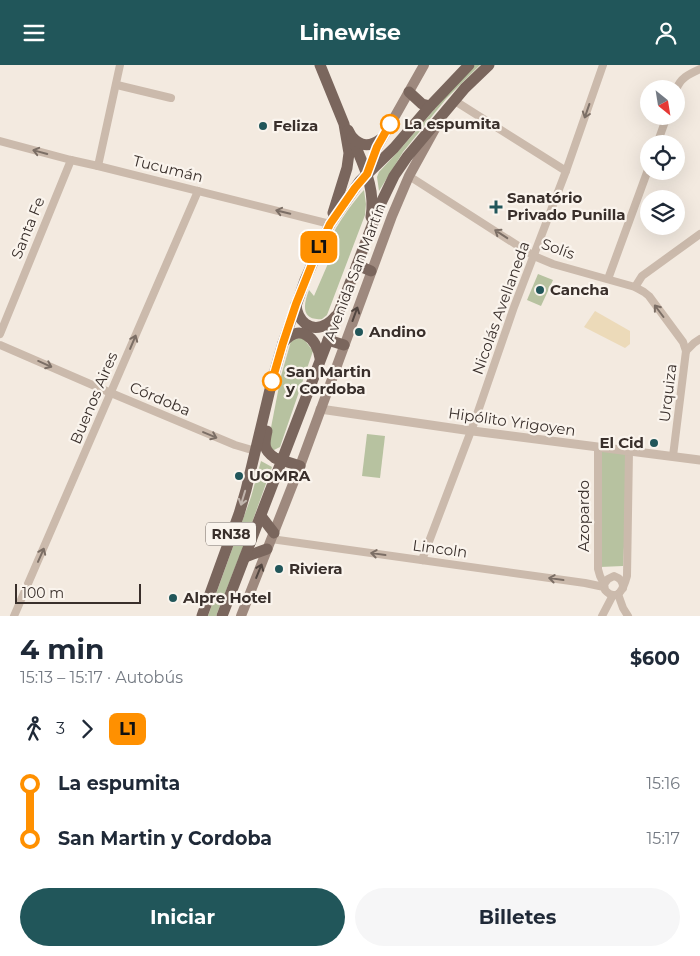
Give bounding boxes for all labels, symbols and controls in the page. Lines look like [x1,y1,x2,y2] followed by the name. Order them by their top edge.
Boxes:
[20,19,48,47] icon: menu
[299,19,401,46] text: Linewise
[652,19,680,47] icon: person
[640,80,685,125] north arrow
[640,80,685,235] map controls
[582,103,591,118] one-way arrow
[380,114,400,134] marker: La espumita
[404,114,500,133] place label: La espumita
[273,116,318,135] place label: Feliza
[257,120,269,132] marker: Feliza
[640,135,685,180] button: locate
[33,147,49,156] one-way arrow
[131,151,205,186] street label: Tucumán
[507,188,626,224] place label: Sanatório Privado Punilla
[640,190,685,235] button: layers
[7,194,49,262] street label: Santa Fe
[319,200,390,344] street label: Avenida San Martín
[489,200,503,214] marker: Sanatório Privado Punilla
[275,207,291,216] one-way arrow
[494,229,508,239] one-way arrow
[296,231,342,263] line badge: L1
[539,234,577,263] street label: Solís
[310,236,328,258] text: L1
[468,239,533,377] street label: Nicolás Avellaneda
[550,280,609,299] place label: Cancha
[534,284,546,296] marker: Cancha
[654,305,665,318] one-way arrow
[351,307,360,323] one-way arrow
[368,322,426,341] place label: Andino
[353,326,365,338] marker: Andino
[129,335,139,350] one-way arrow
[66,349,121,447] street label: Buenos Aires
[37,360,52,370] one-way arrow
[285,362,371,398] place label: San Martin y Cordoba
[655,363,680,423] street label: Urquiza
[262,371,282,391] marker: San Martin y Cordoba
[127,377,193,420] street label: Córdoba
[447,403,577,440] street label: Hipólito Yrigoyen
[202,430,217,440] one-way arrow
[599,433,644,452] place label: El Cid
[648,437,660,449] marker: El Cid
[249,466,311,485] place label: UOMRA
[233,470,245,482] marker: UOMRA
[574,480,593,552] street label: Azopardo
[238,490,248,506] one-way arrow
[206,523,256,545] road number: RN38
[412,535,469,562] street label: Lincoln
[36,548,46,563] one-way arrow
[370,549,386,559] one-way arrow
[289,559,343,578] place label: Riviera
[255,563,264,578] one-way arrow
[273,563,285,575] marker: Riviera
[549,574,565,584] one-way arrow
[15,581,141,604] scale bar
[22,584,64,602] text: 100 m
[182,588,272,607] place label: Alpre Hotel
[167,592,179,604] marker: Alpre Hotel
[20,632,104,666] text: 4 min
[630,647,680,670] text: $600
[20,668,183,687] text: 15:13 – 15:17 · Autobús
[20,715,48,743] icon: walk
[73,715,101,743] icon: forward
[119,718,136,740] text: L1
[56,719,65,738] text: 3
[58,772,180,795] text: La espumita
[646,774,680,793] text: 15:16
[58,827,272,850] text: San Martin y Cordoba
[647,829,680,848] text: 15:17
[20,888,345,946] button: Iniciar
[355,888,680,946] button: Billetes

